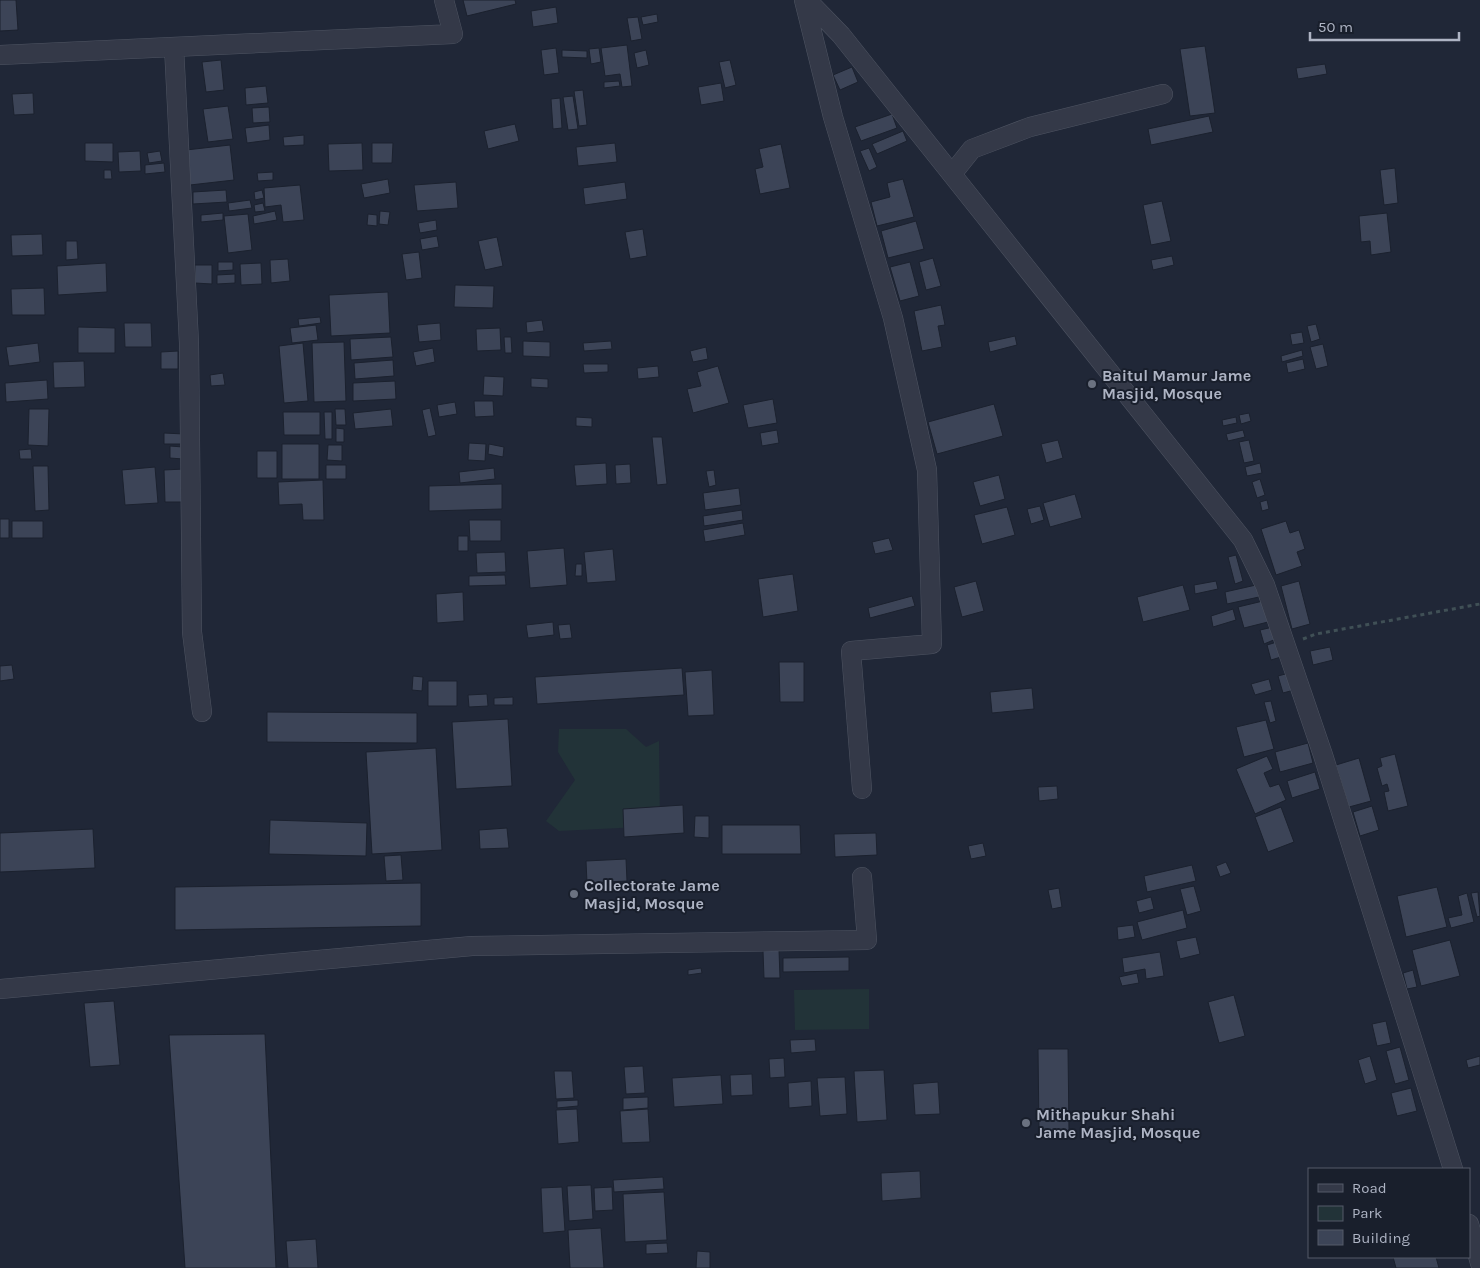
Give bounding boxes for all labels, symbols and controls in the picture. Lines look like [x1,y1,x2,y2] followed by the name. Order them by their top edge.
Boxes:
[1310,10,1459,42] scale bar
[1318,18,1353,36] text: 50 m
[1102,366,1251,403] place label: Baitul Mamur Jame Masjid, Mosque
[1086,378,1098,390] marker: Baitul Mamur Jame Masjid, Mosque
[584,876,720,913] place label: Collectorate Jame Masjid, Mosque
[568,888,580,900] marker: Collectorate Jame Masjid, Mosque
[1036,1105,1200,1142] place label: Mithapukur Shahi Jame Masjid, Mosque
[1020,1117,1032,1129] marker: Mithapukur Shahi Jame Masjid, Mosque
[1308,1168,1470,1258] legend
[1352,1179,1387,1197] text: Road
[1352,1204,1382,1222] text: Park
[1352,1229,1410,1247] text: Building

